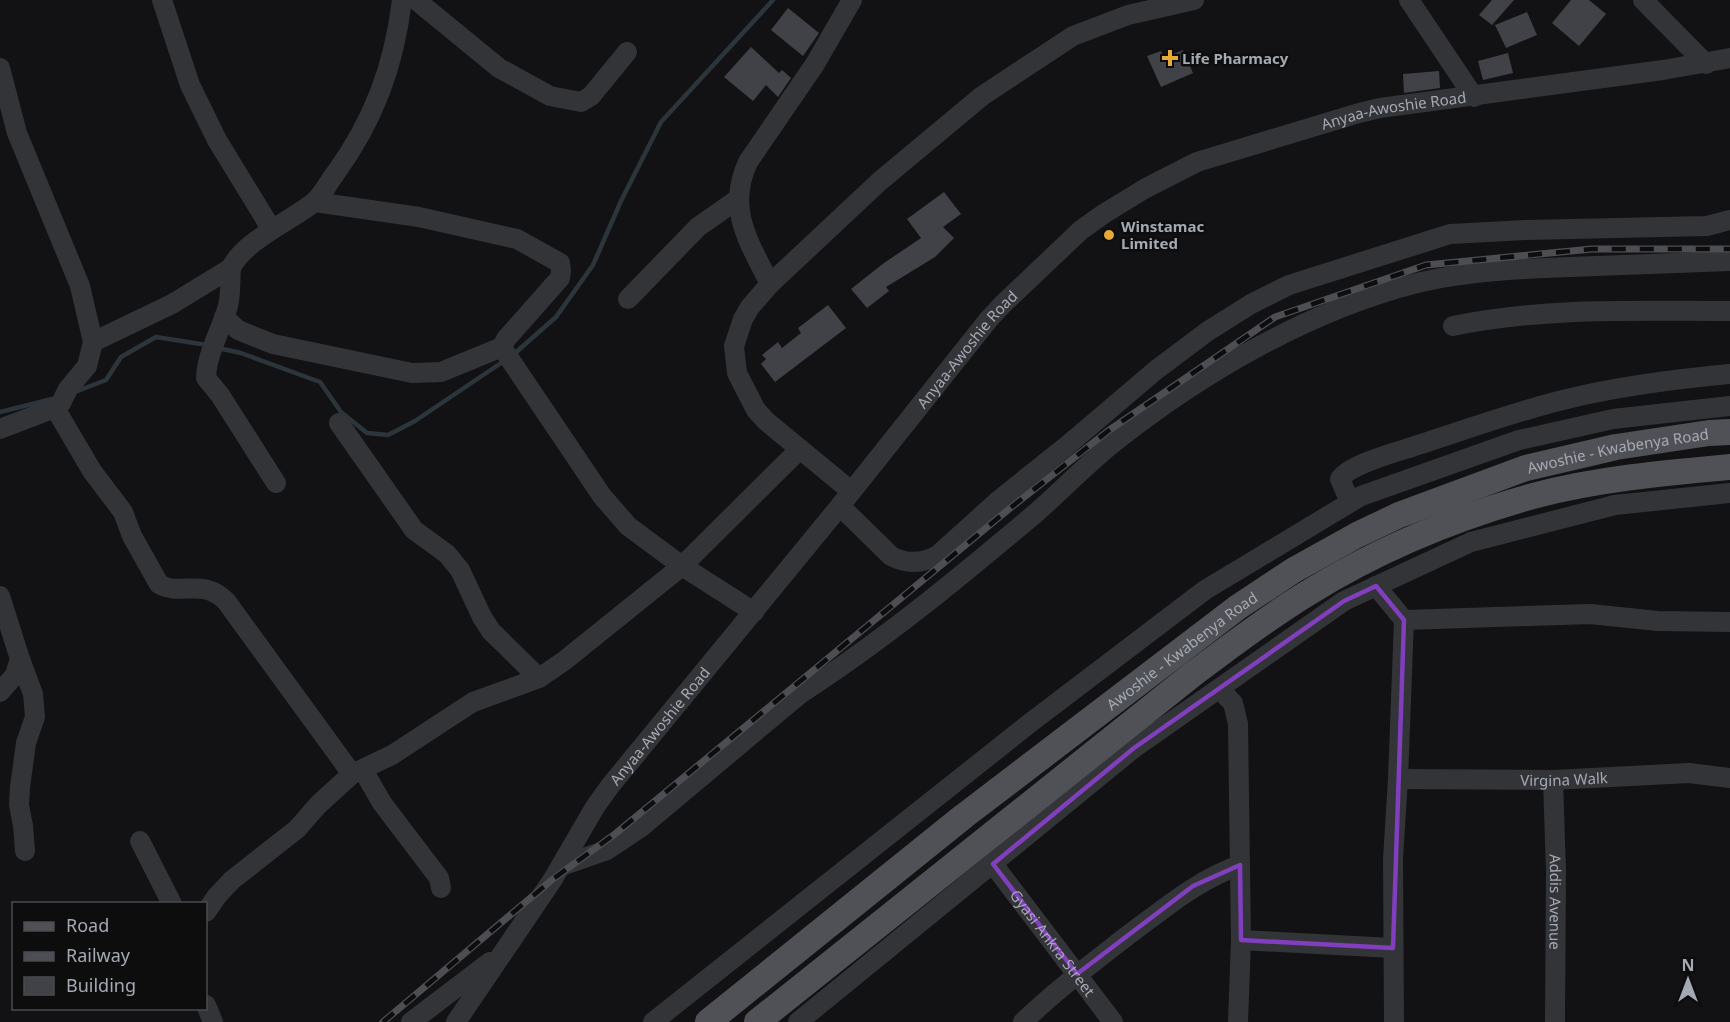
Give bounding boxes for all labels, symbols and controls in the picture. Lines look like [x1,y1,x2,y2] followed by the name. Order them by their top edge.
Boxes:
[1182,48,1289,68] place label: Life Pharmacy
[1163,51,1177,65] marker: Life Pharmacy
[1319,87,1467,134] street label: Anyaa-Awoshie Road
[1121,216,1204,253] place label: Winstamac Limited
[1102,228,1116,242] marker: Winstamac Limited
[912,286,1021,412] street label: Anyaa-Awoshie Road
[1525,423,1710,477] street label: Awoshie - Kwabenya Road
[1102,587,1261,714] street label: Awoshie - Kwabenya Road
[605,662,714,789] street label: Anyaa-Awoshie Road
[1520,767,1608,790] street label: Virgina Walk
[1545,854,1566,950] street label: Addis Avenue
[1006,885,1100,1001] street label: Gyasi Ankra Street
[12,902,207,1010] legend
[66,913,109,937] text: Road
[66,943,131,967] text: Railway
[1658,950,1718,1010] north arrow
[1681,954,1695,976] text: N
[66,973,136,997] text: Building

